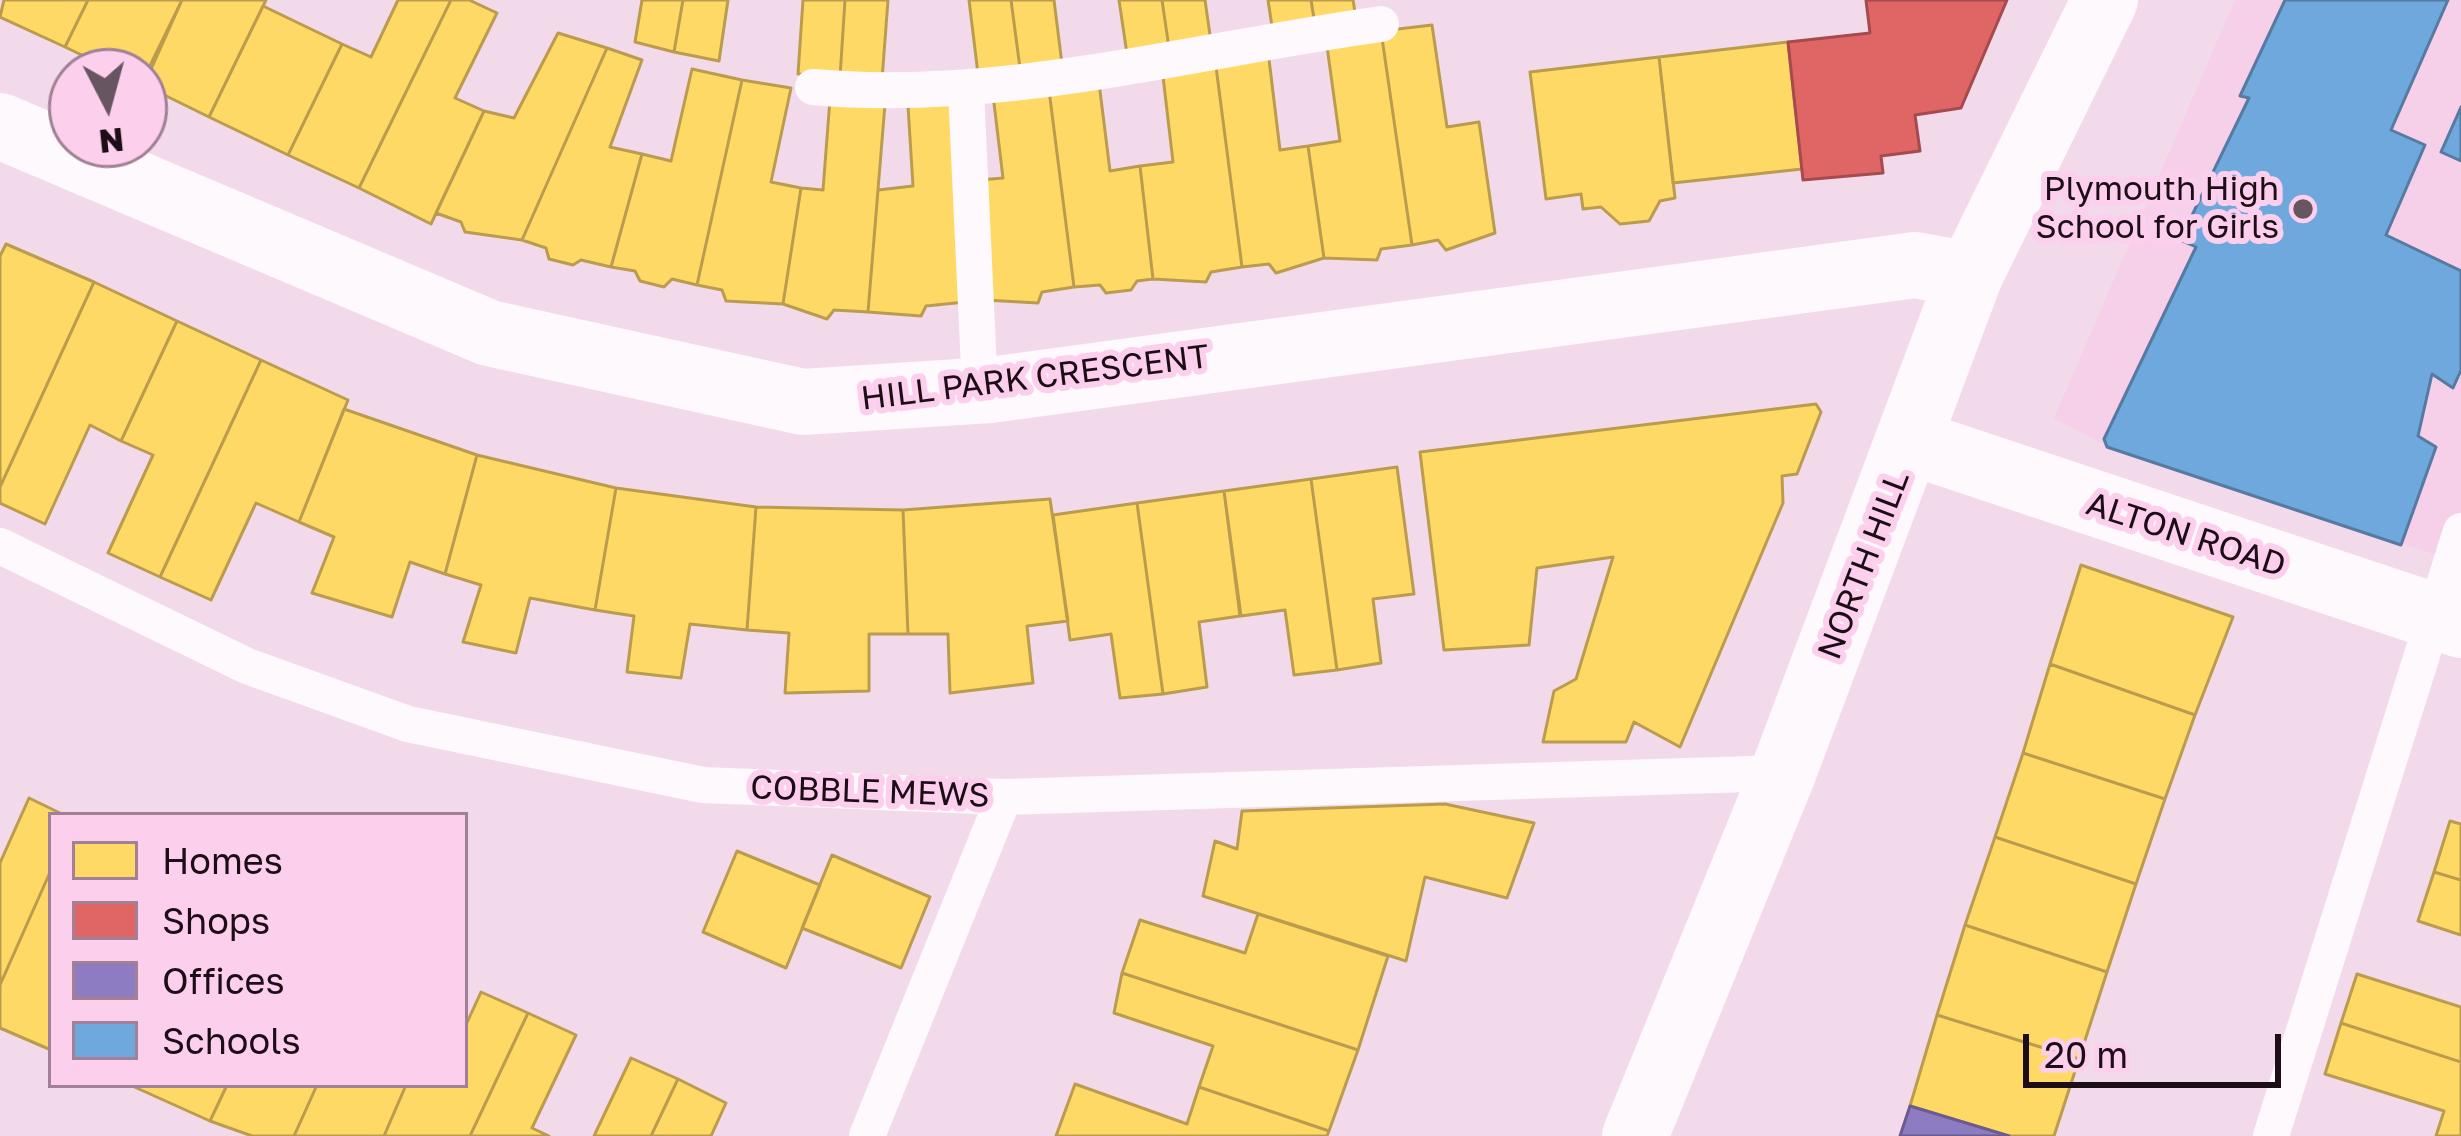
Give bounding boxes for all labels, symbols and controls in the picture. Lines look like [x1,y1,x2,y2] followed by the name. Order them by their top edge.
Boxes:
[48,48,168,168] north arrow
[97,121,126,162] text: N
[2036,170,2279,248] place label: Plymouth High School for Girls
[2290,196,2316,222] marker: Plymouth High School for Girls
[859,337,1211,419] street label: HILL PARK CRESCENT
[1810,465,1918,665] street label: NORTH HILL
[2081,484,2291,586] street label: ALTON ROAD
[750,768,990,816] street label: COBBLE MEWS
[48,812,468,1088] legend
[162,839,283,882] text: Homes
[162,899,270,942] text: Shops
[162,959,285,1002] text: Offices
[2029,1010,2287,1084] scale bar
[162,1019,301,1062] text: Schools
[2044,1033,2128,1076] text: 20 m

